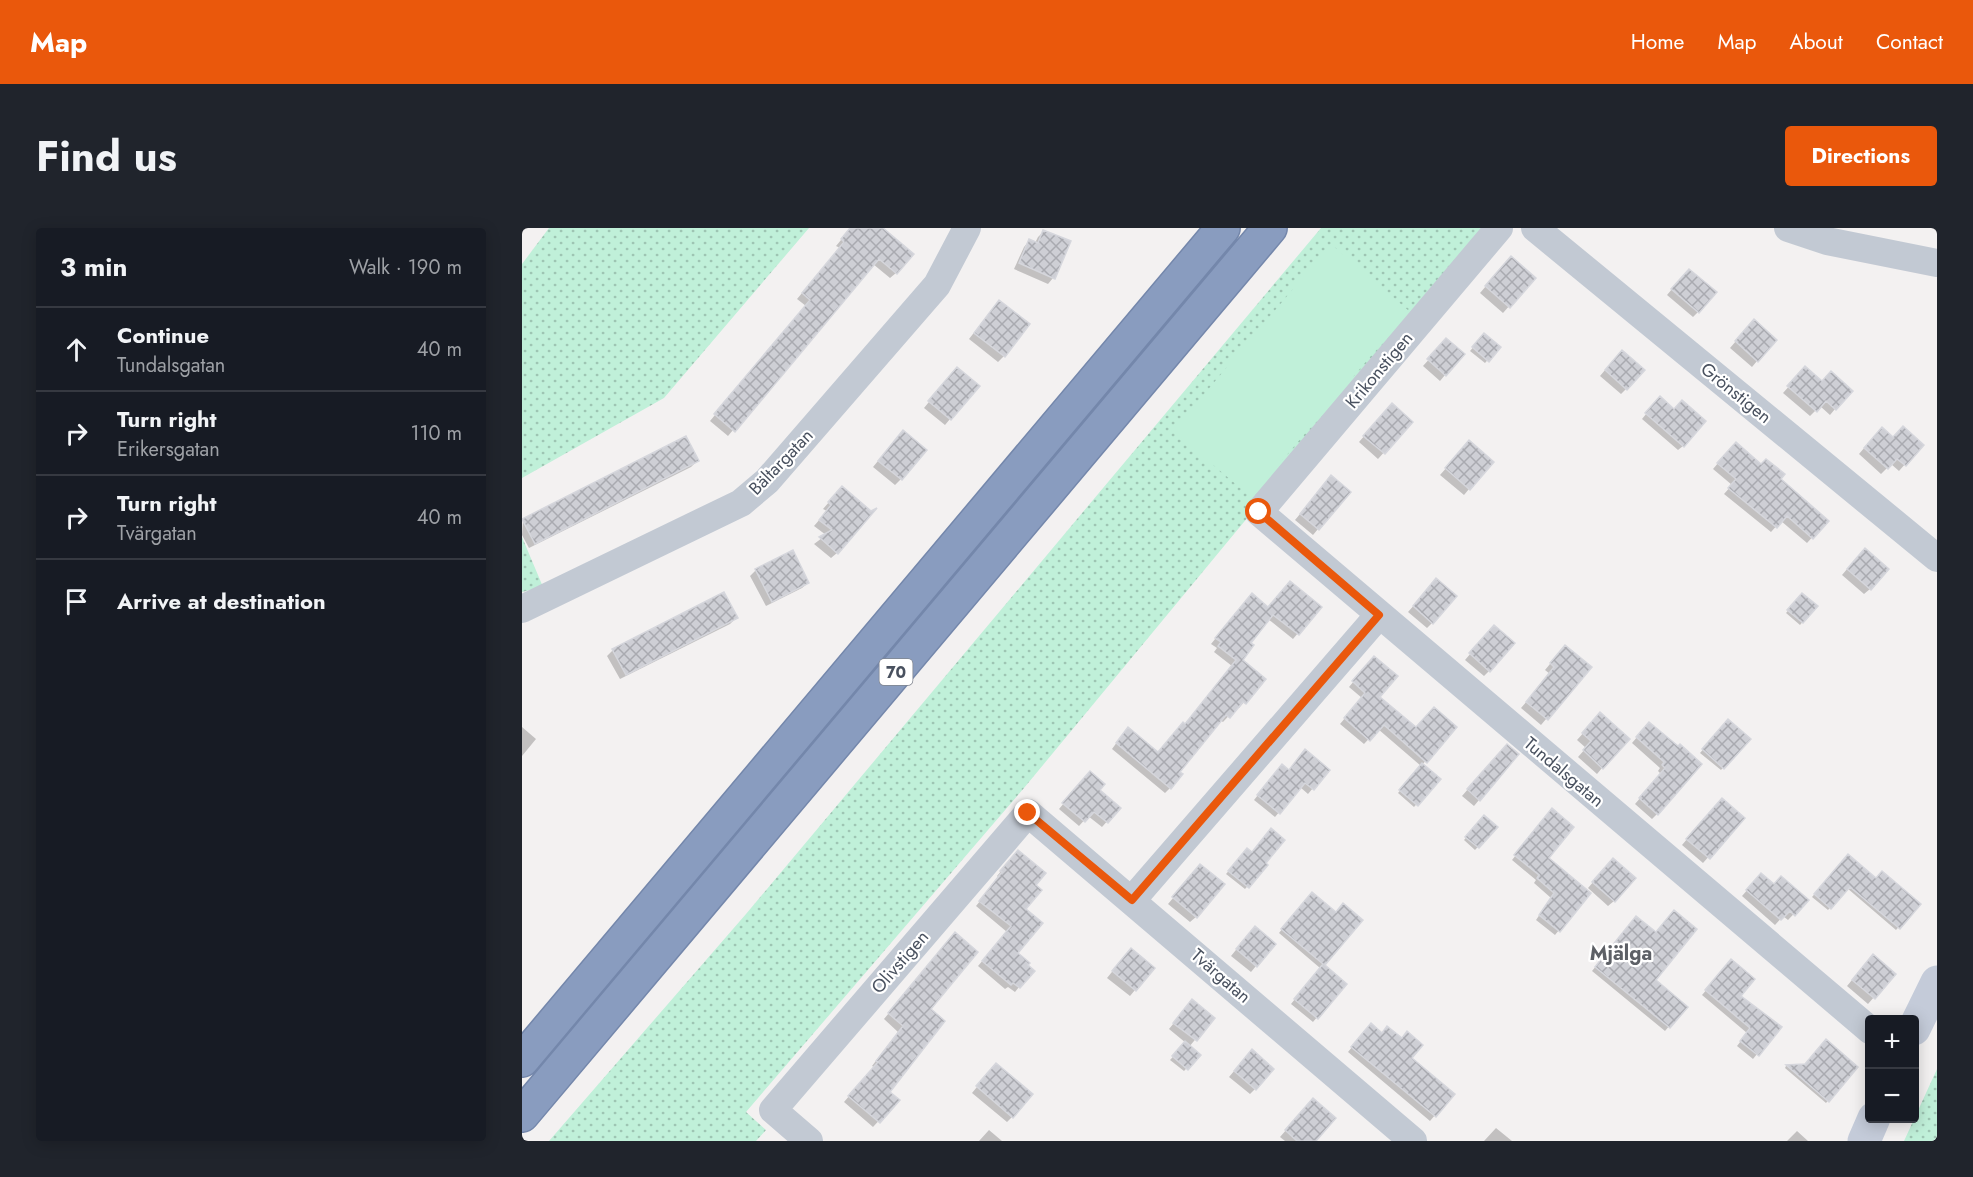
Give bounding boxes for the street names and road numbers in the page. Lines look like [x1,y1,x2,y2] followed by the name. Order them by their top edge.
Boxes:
[1339,326,1419,414] street label: Krikonstigen
[1695,356,1777,430] street label: Grönstigen
[743,423,819,501] street label: Bältargatan
[880,659,913,685] road number: 70
[1518,731,1610,813] street label: Tundalsgatan
[865,925,935,999] street label: Olivstigen
[1185,943,1257,1009] street label: Tvärgatan

